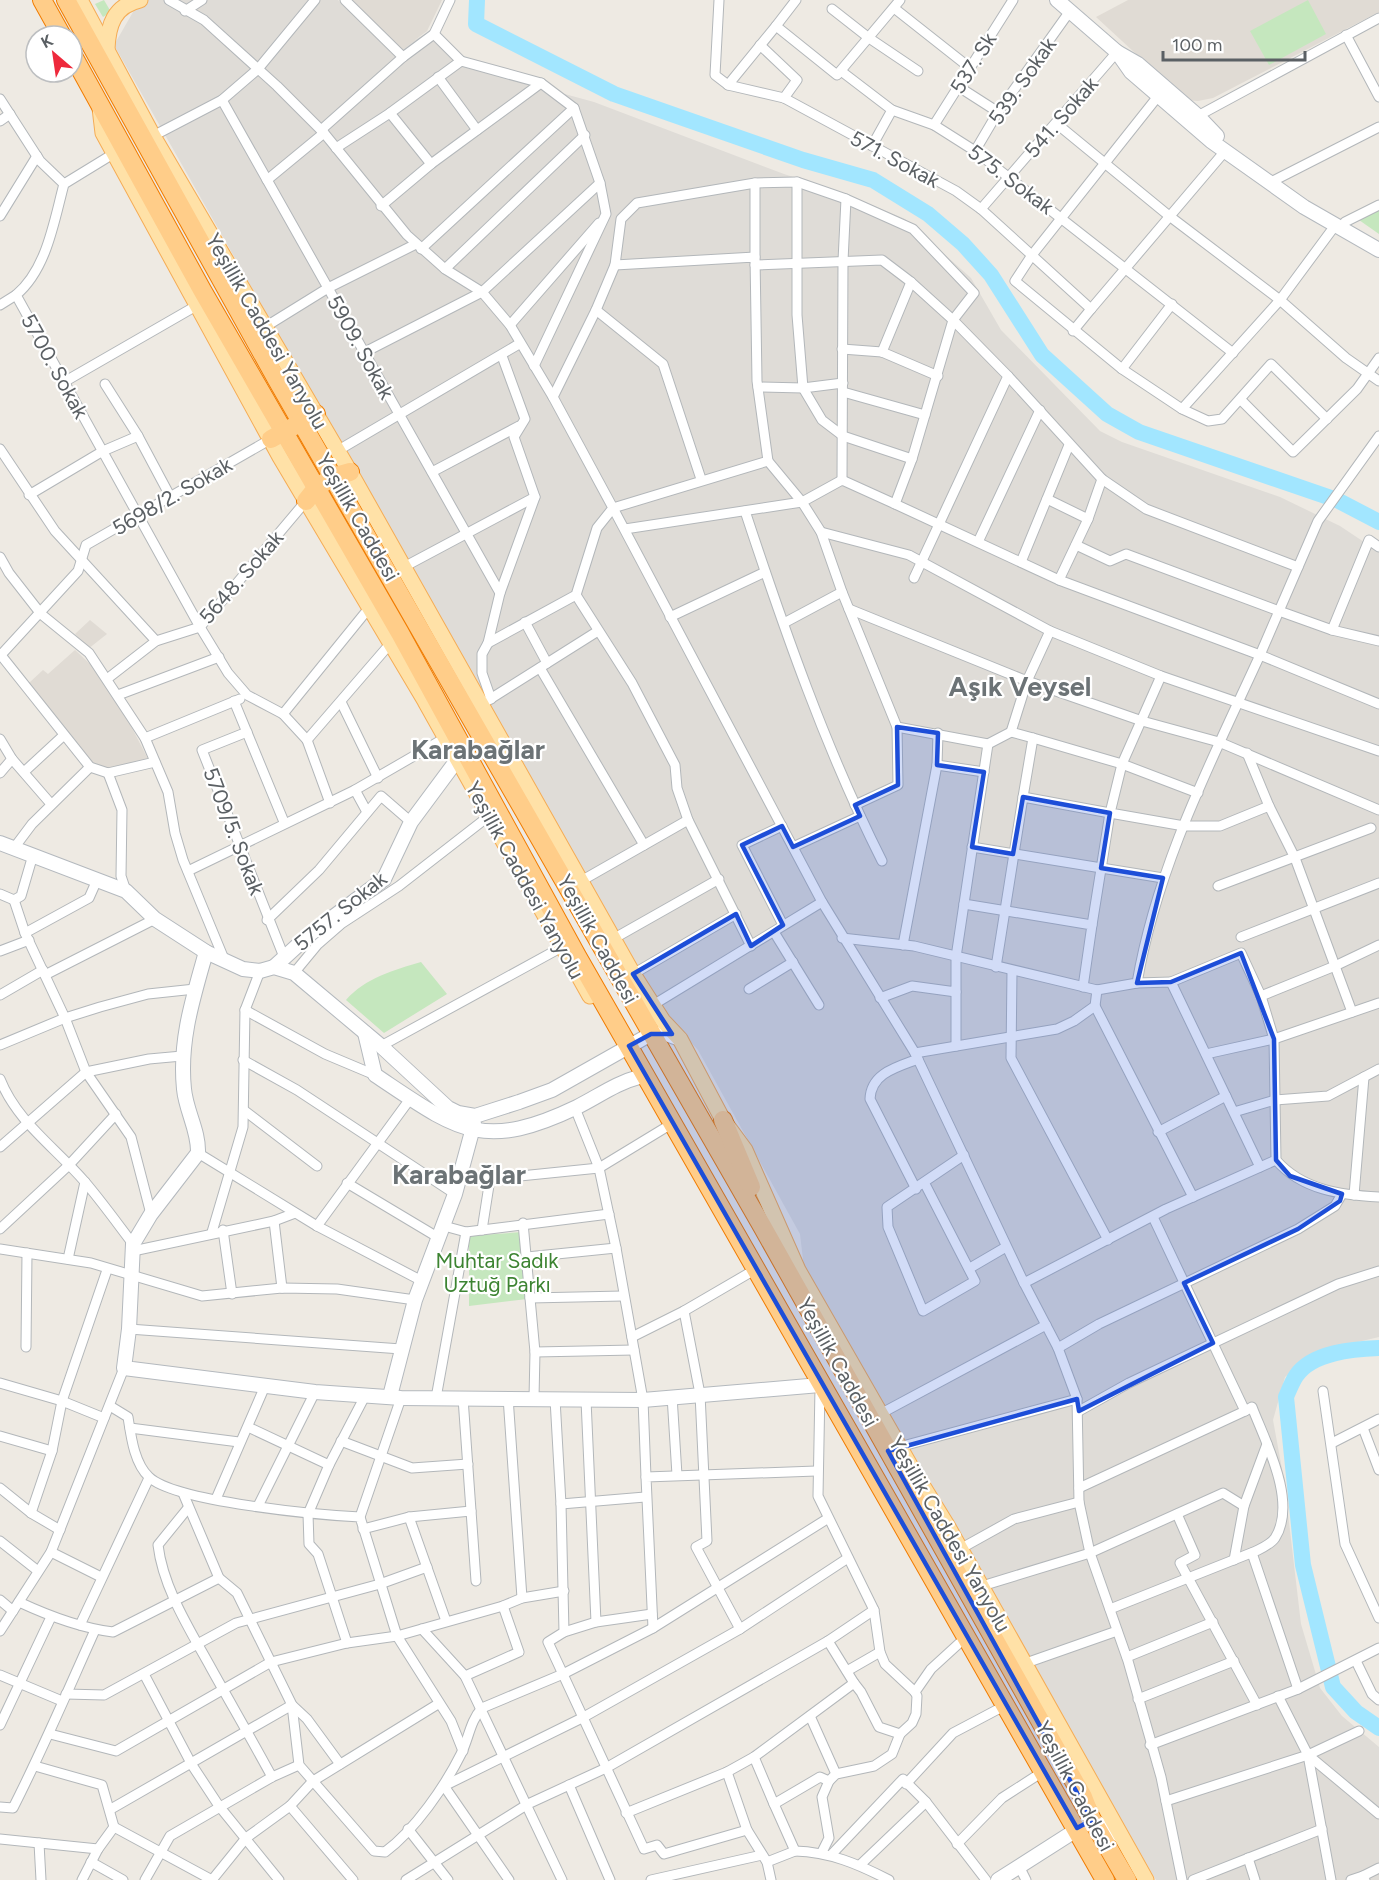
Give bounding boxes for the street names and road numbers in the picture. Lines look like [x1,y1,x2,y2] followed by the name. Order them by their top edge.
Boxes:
[945,27,1002,98] street label: 537. Sk
[983,32,1062,129] street label: 539. Sokak
[1019,71,1104,163] street label: 541. Sokak
[846,125,945,193] street label: 571. Sokak
[963,139,1059,220] street label: 575. Sokak
[201,229,333,433] street label: Yeşillik Caddesi Yanyolu
[322,291,400,404] street label: 5909. Sokak
[16,309,94,423] street label: 5700. Sokak
[311,449,405,585] street label: Yeşillik Caddesi
[108,451,237,540] street label: 5698/2. Sokak
[194,525,289,629] street label: 5648. Sokak
[198,764,270,899] street label: 5709/5. Sokak
[460,777,590,983] street label: Yeşillik Caddesi Yanyolu
[289,865,392,956] street label: 5757. Sokak
[552,870,644,1008] street label: Yeşillik Caddesi
[792,1293,884,1431] street label: Yeşillik Caddesi
[884,1432,1016,1636] street label: Yeşillik Caddesi Yanyolu
[1030,1717,1120,1855] street label: Yeşillik Caddesi

